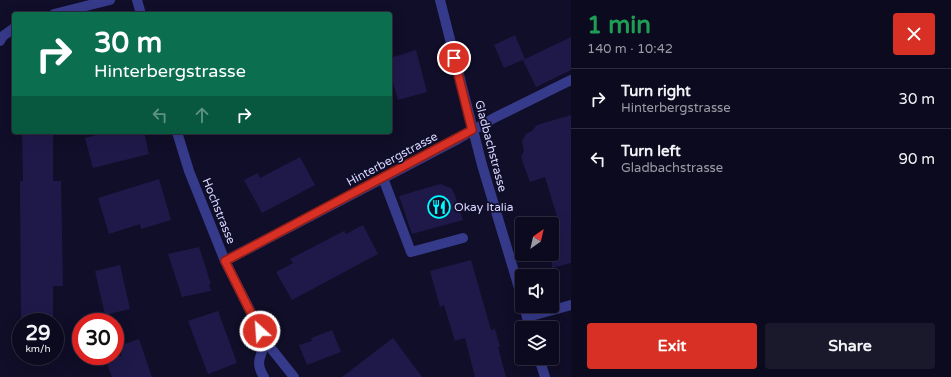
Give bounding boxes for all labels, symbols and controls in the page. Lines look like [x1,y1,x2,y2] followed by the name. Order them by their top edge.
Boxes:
[587,11,651,40] text: 1 min
[893,13,935,55] button: close
[94,26,162,60] text: 30 m
[28,28,80,80] icon: right
[437,41,471,75] pin
[587,41,673,57] text: 140 m · 10:42
[443,47,465,69] icon: arrive
[94,60,246,82] text: Hinterbergstrasse
[621,82,691,100] text: Turn right
[587,88,609,110] icon: right
[898,90,935,108] text: 30 m
[472,99,510,194] street label: Gladbachstrasse
[621,100,731,116] text: Hinterbergstrasse
[149,104,171,126] icon: left
[191,104,213,126] icon: ahead
[233,104,255,126] icon: right
[344,129,440,189] street label: Hinterbergstrasse
[621,142,681,160] text: Turn left
[587,148,609,170] icon: left
[898,150,935,168] text: 90 m
[621,160,723,176] text: Gladbachstrasse
[199,176,239,246] street label: Hochstrasse
[426,194,452,220] restaurant icon: Okay Italia
[454,200,514,214] place label: Okay Italia
[515,217,559,261] north arrow
[515,217,559,365] map controls
[515,269,559,313] button: sound
[239,310,281,352] position arrow
[72,313,124,365] speed limit sign: 30
[515,321,559,365] button: layers
[25,322,51,346] text: 29
[587,323,757,369] button: Exit
[765,323,935,369] button: Share
[25,343,51,355] text: km/h

